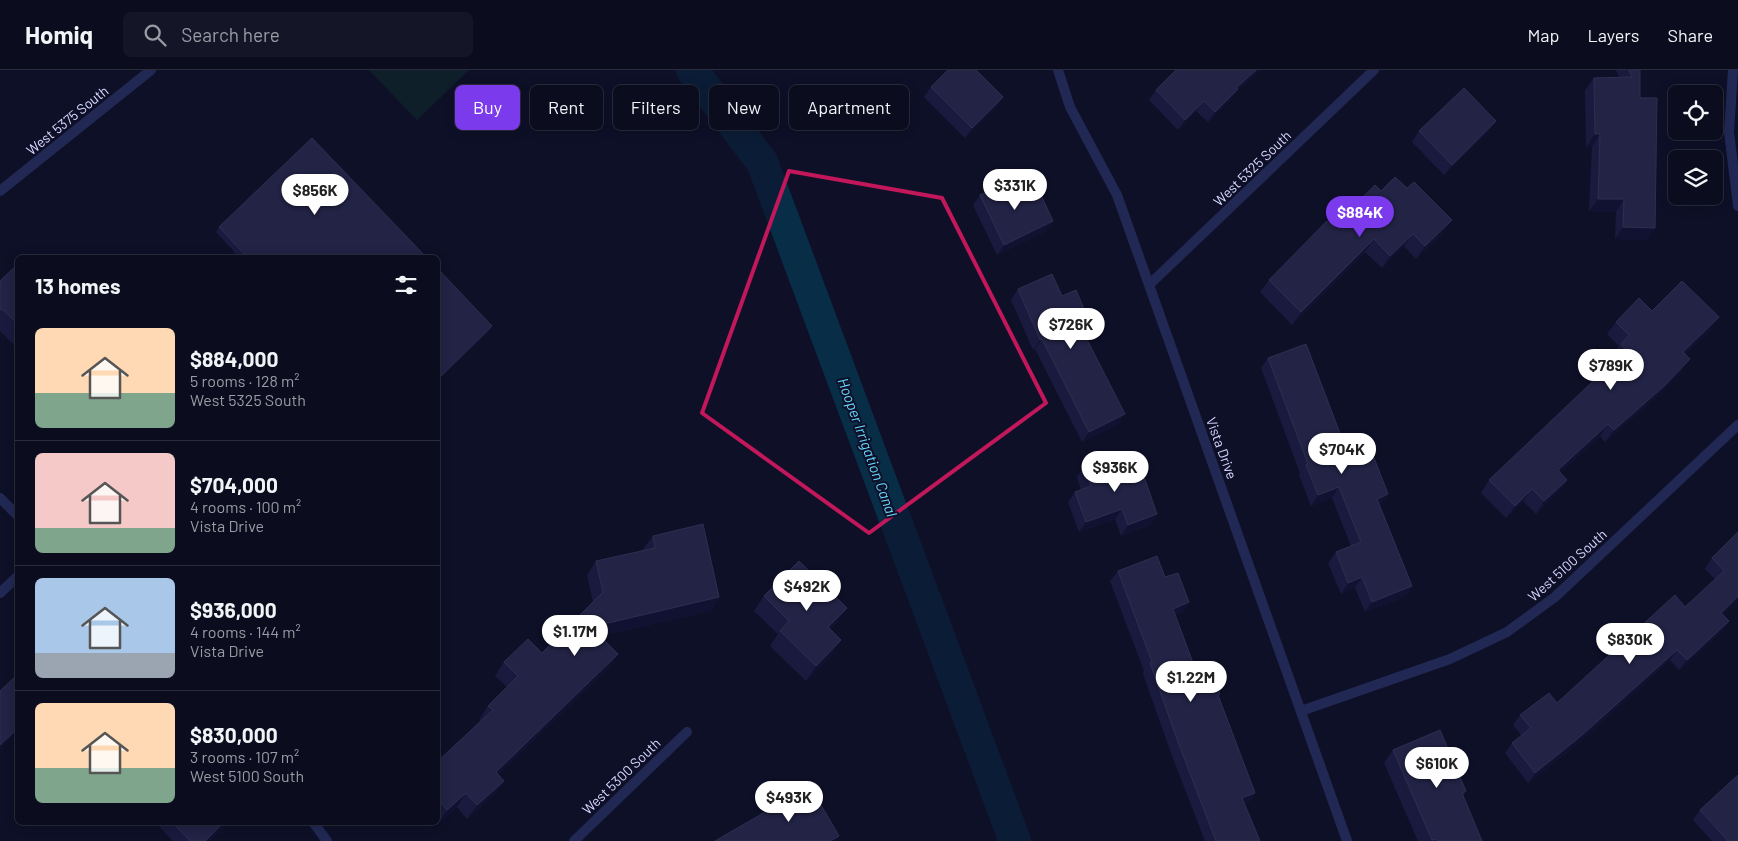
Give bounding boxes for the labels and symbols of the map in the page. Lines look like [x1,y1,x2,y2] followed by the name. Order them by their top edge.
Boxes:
[23,82,111,158] street label: West 5375 South
[1210,127,1294,209] street label: West 5325 South
[980,168,1050,211] pin: $331K
[280,174,350,216] pin: $856K
[1325,196,1395,238] pin: $884K
[1036,308,1106,350] pin: $726K
[1576,348,1646,391] pin: $789K
[834,375,902,520] water label: Hooper Irrigation Canal
[1203,415,1241,481] street label: Vista Drive
[1307,432,1377,475] pin: $704K
[1080,450,1150,493] pin: $936K
[1524,525,1610,605] street label: West 5100 South
[772,570,842,612] pin: $492K
[534,614,616,657] pin: $1.17M
[1595,622,1665,665] pin: $830K
[1150,660,1232,703] pin: $1.22M
[578,734,664,818] street label: West 5300 South
[1402,746,1472,789] pin: $610K
[754,780,824,823] pin: $493K

